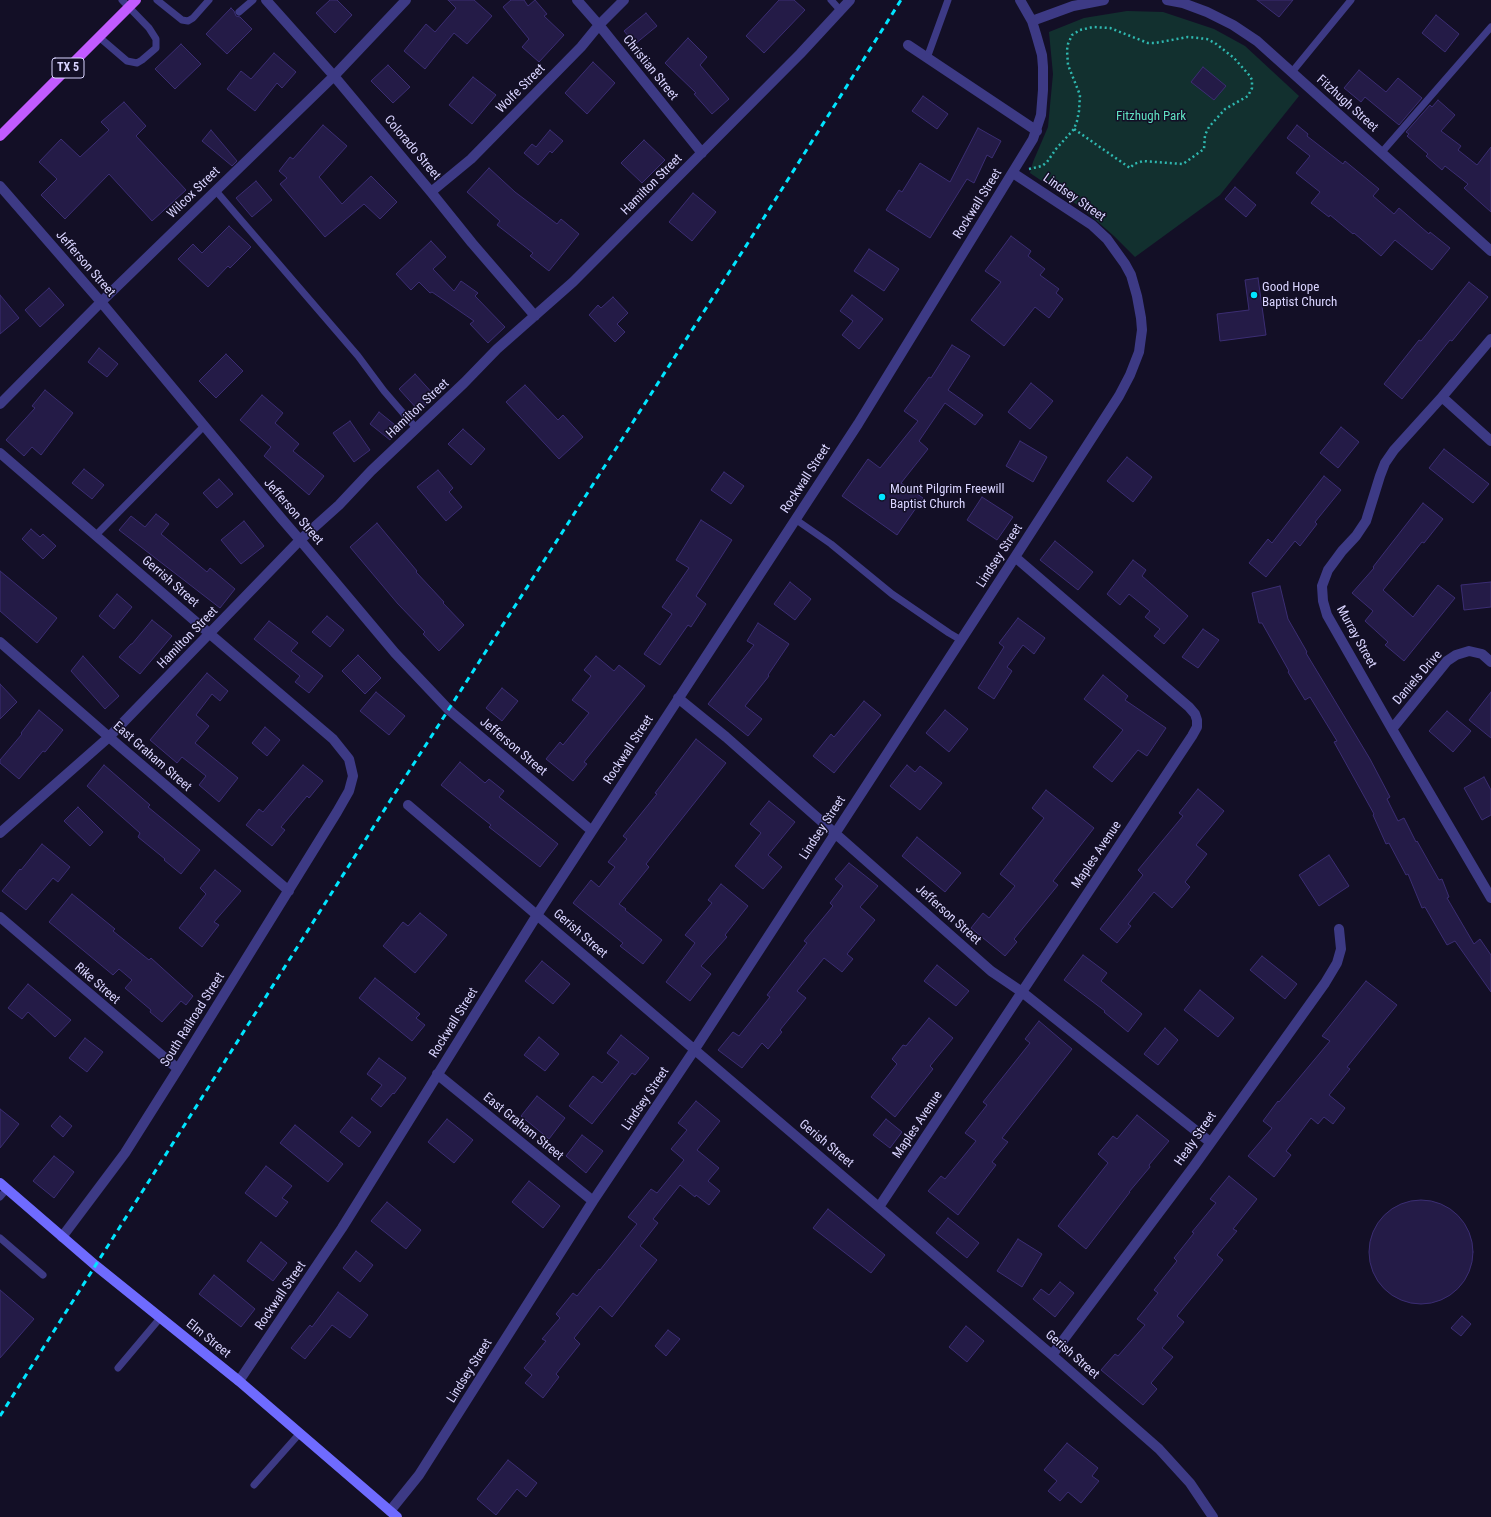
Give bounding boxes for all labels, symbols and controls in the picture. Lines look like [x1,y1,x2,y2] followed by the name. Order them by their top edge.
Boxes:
[619,32,681,104] street label: Christian Street
[52,58,84,78] road number: TX 5
[493,61,549,117] street label: Wolfe Street
[1313,72,1381,136] street label: Fitzhugh Street
[1116,109,1186,125] park label: Fitzhugh Park
[380,112,444,184] street label: Colorado Street
[618,151,686,219] street label: Hamilton Street
[164,164,224,222] street label: Wilcox Street
[950,166,1006,242] street label: Rockwall Street
[1040,171,1108,225] street label: Lindsey Street
[52,228,118,300] street label: Jefferson Street
[1262,280,1337,311] place label: Good Hope Baptist Church
[1249,290,1259,300] marker: Good Hope Baptist Church
[383,376,453,442] street label: Hamilton Street
[778,441,834,517] street label: Rockwall Street
[260,476,326,548] street label: Jefferson Street
[890,482,1005,513] place label: Mount Pilgrim Freewill Baptist Church
[877,492,887,502] marker: Mount Pilgrim Freewill Baptist Church
[974,521,1026,591] street label: Lindsey Street
[138,553,202,611] street label: Gerrish Street
[1333,603,1379,671] street label: Murray Street
[155,604,221,672] street label: Hamilton Street
[1390,648,1446,708] street label: Daniels Drive
[601,712,657,788] street label: Rockwall Street
[476,714,550,780] street label: Jefferson Street
[110,719,194,795] street label: East Graham Street
[797,793,849,863] street label: Lindsey Street
[1069,818,1125,892] street label: Maples Avenue
[912,882,984,948] street label: Jefferson Street
[550,906,610,962] street label: Gerish Street
[71,960,123,1008] street label: Rike Street
[158,970,228,1070] street label: South Railroad Street
[426,985,482,1061] street label: Rockwall Street
[619,1064,673,1134] street label: Lindsey Street
[890,1088,946,1162] street label: Maples Avenue
[480,1090,566,1164] street label: East Graham Street
[1172,1109,1220,1169] street label: Healy Street
[796,1117,856,1171] street label: Gerish Street
[252,1259,310,1333] street label: Rockwall Street
[183,1316,233,1362] street label: Elm Street
[1042,1327,1102,1383] street label: Gerish Street
[444,1336,496,1406] street label: Lindsey Street

